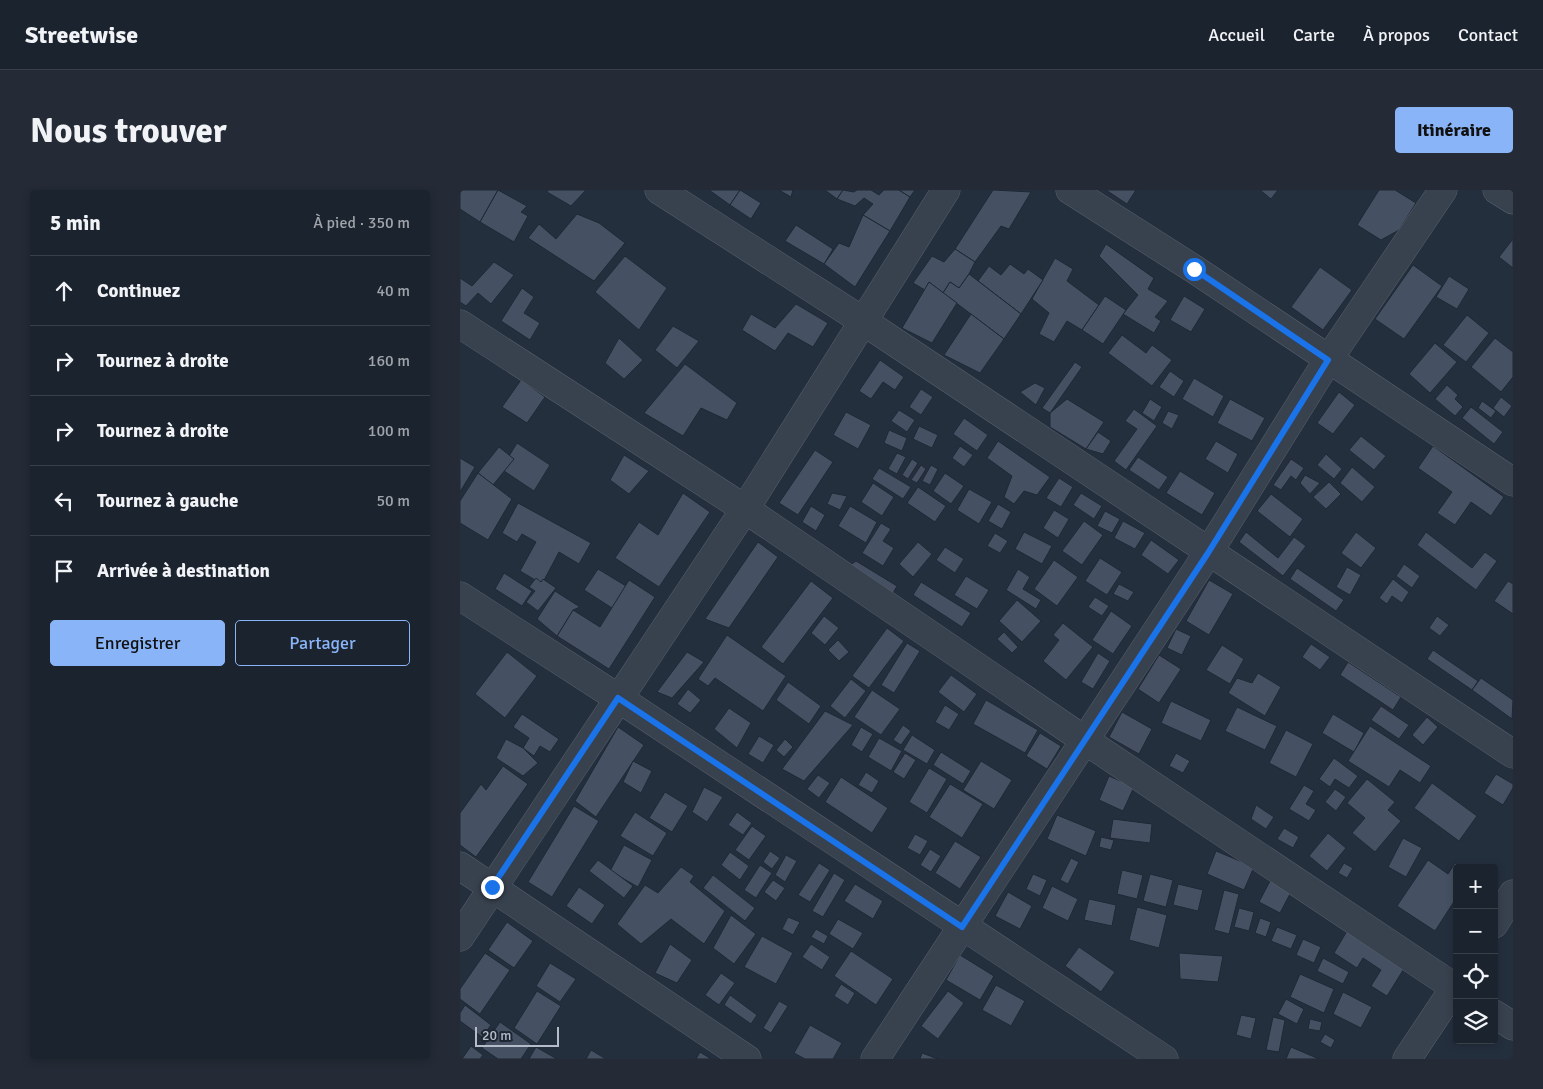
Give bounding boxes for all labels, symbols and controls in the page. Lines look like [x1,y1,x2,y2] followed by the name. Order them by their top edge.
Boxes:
[25,20,138,50] text: Streetwise
[1208,24,1265,46] text: Accueil
[1293,24,1335,46] text: Carte
[1363,24,1430,46] text: À propos
[1458,24,1518,46] text: Contact
[1395,107,1513,153] button: Itinéraire
[30,109,227,152] text: Nous trouver
[50,210,101,236] text: 5 min
[313,213,410,233] text: À pied · 350 m
[1183,258,1206,281] route start
[50,277,78,305] icon: ahead
[97,279,180,303] text: Continuez
[376,281,410,301] text: 40 m
[50,347,78,375] icon: right
[97,349,229,373] text: Tournez à droite
[368,351,410,371] text: 160 m
[50,417,78,445] icon: right
[97,419,229,443] text: Tournez à droite
[368,421,410,441] text: 100 m
[50,487,78,515] icon: left
[97,489,238,513] text: Tournez à gauche
[376,491,410,511] text: 50 m
[50,557,78,585] icon: arrive
[97,559,270,583] text: Arrivée à destination
[50,620,225,666] button: Enregistrer
[235,620,410,666] button: Partager
[1453,864,1498,1044] map controls
[1453,864,1498,909] button: +
[481,876,504,899] route end
[1453,909,1498,954] button: −
[1453,954,1498,999] button: locate
[1453,999,1498,1044] button: layers
[475,1024,559,1047] scale bar
[482,1027,511,1044] text: 20 m

